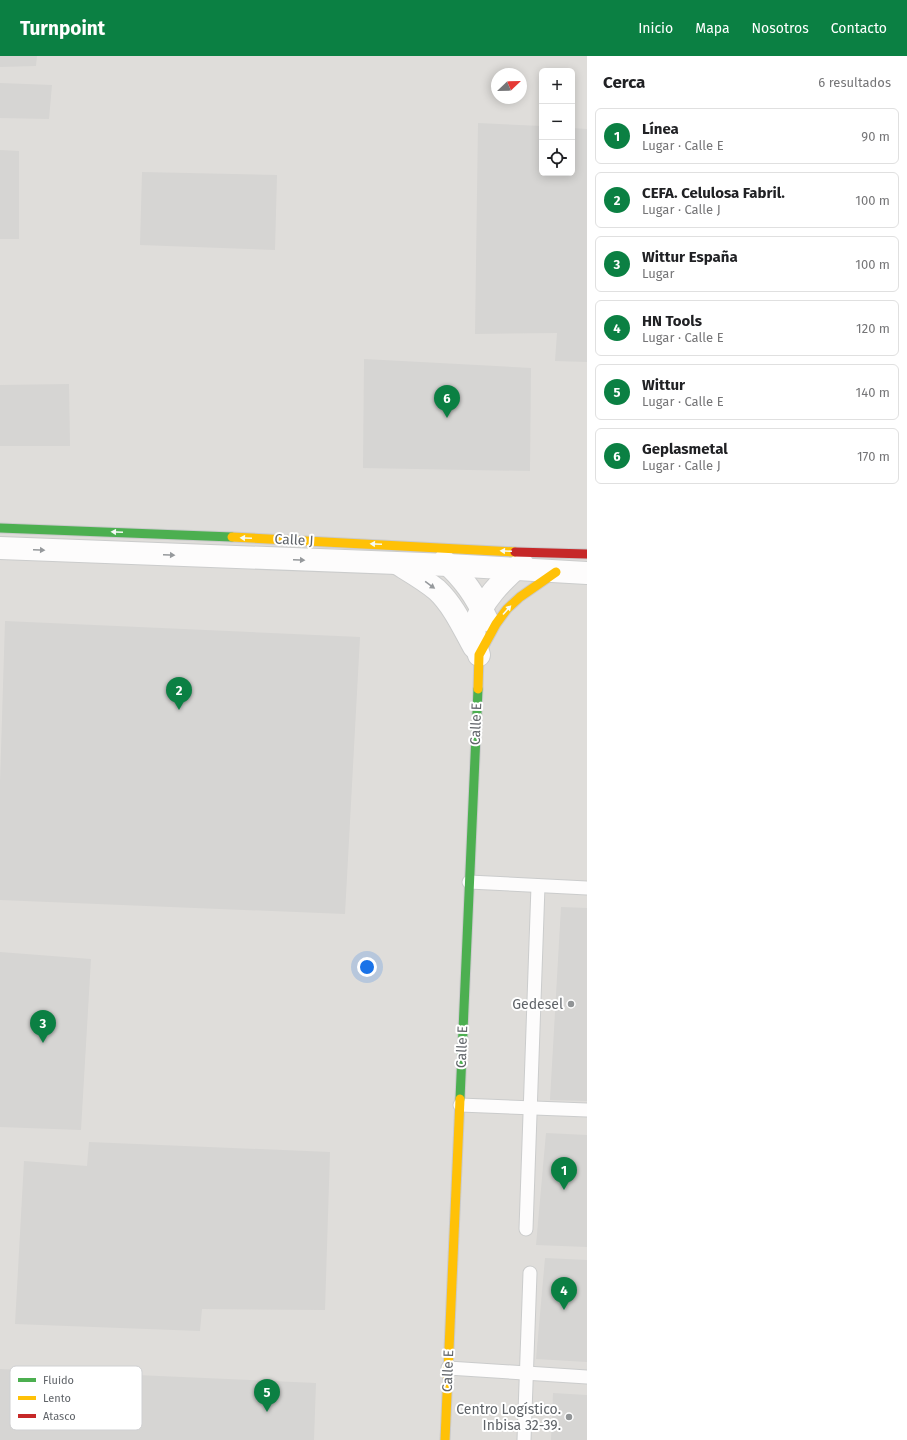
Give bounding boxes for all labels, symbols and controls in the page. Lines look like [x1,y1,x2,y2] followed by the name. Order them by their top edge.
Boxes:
[20,17,105,40] text: Turnpoint
[638,20,673,37] text: Inicio
[695,20,730,37] text: Mapa
[752,20,809,37] text: Nosotros
[831,20,887,37] text: Contacto
[491,68,527,104] north arrow
[539,68,575,176] map controls
[539,68,575,104] button: +
[603,72,645,93] text: Cerca
[818,75,891,90] text: 6 resultados
[539,104,575,140] button: −
[642,120,679,138] text: Línea
[614,129,620,144] text: 1
[861,129,890,144] text: 90 m
[642,138,724,153] text: Lugar · Calle E
[539,140,575,176] button: locate
[642,184,785,202] text: CEFA. Celulosa Fabril.
[614,193,620,208] text: 2
[855,193,890,208] text: 100 m
[642,202,721,217] text: Lugar · Calle J
[642,248,738,266] text: Wittur España
[614,257,620,272] text: 3
[855,257,890,272] text: 100 m
[642,266,674,281] text: Lugar
[642,312,702,330] text: HN Tools
[613,321,621,336] text: 4
[856,321,890,336] text: 120 m
[642,330,724,345] text: Lugar · Calle E
[642,376,685,394] text: Wittur
[434,385,460,418] pin: 6
[614,385,620,400] text: 5
[856,385,890,400] text: 140 m
[642,394,724,409] text: Lugar · Calle E
[642,440,728,458] text: Geplasmetal
[613,449,621,464] text: 6
[857,449,890,464] text: 170 m
[642,458,721,473] text: Lugar · Calle J
[110,529,123,535] one-way arrow
[274,530,314,550] street label: Calle J
[240,534,252,541] one-way arrow
[370,541,382,548] one-way arrow
[33,546,45,553] one-way arrow
[499,548,512,554] one-way arrow
[163,552,176,558] one-way arrow
[293,557,306,563] one-way arrow
[425,581,436,589] one-way arrow
[502,605,511,615] one-way arrow
[166,677,192,710] pin: 2
[467,703,485,745] street label: Calle E
[357,957,377,977] your location
[512,996,563,1013] place label: Gedesel
[566,999,576,1009] marker: Gedesel
[30,1010,56,1043] pin: 3
[453,1026,471,1068] street label: Calle E
[551,1157,577,1190] pin: 1
[551,1277,577,1310] pin: 4
[439,1350,457,1392] street label: Calle E
[10,1366,142,1430] legend
[43,1374,74,1387] text: Fluido
[254,1379,280,1412] pin: 5
[43,1392,71,1405] text: Lento
[456,1401,561,1434] place label: Centro Logístico. Inbisa 32-39.
[43,1410,76,1423] text: Atasco
[564,1412,574,1422] marker: Centro Logístico. Inbisa 32-39.

